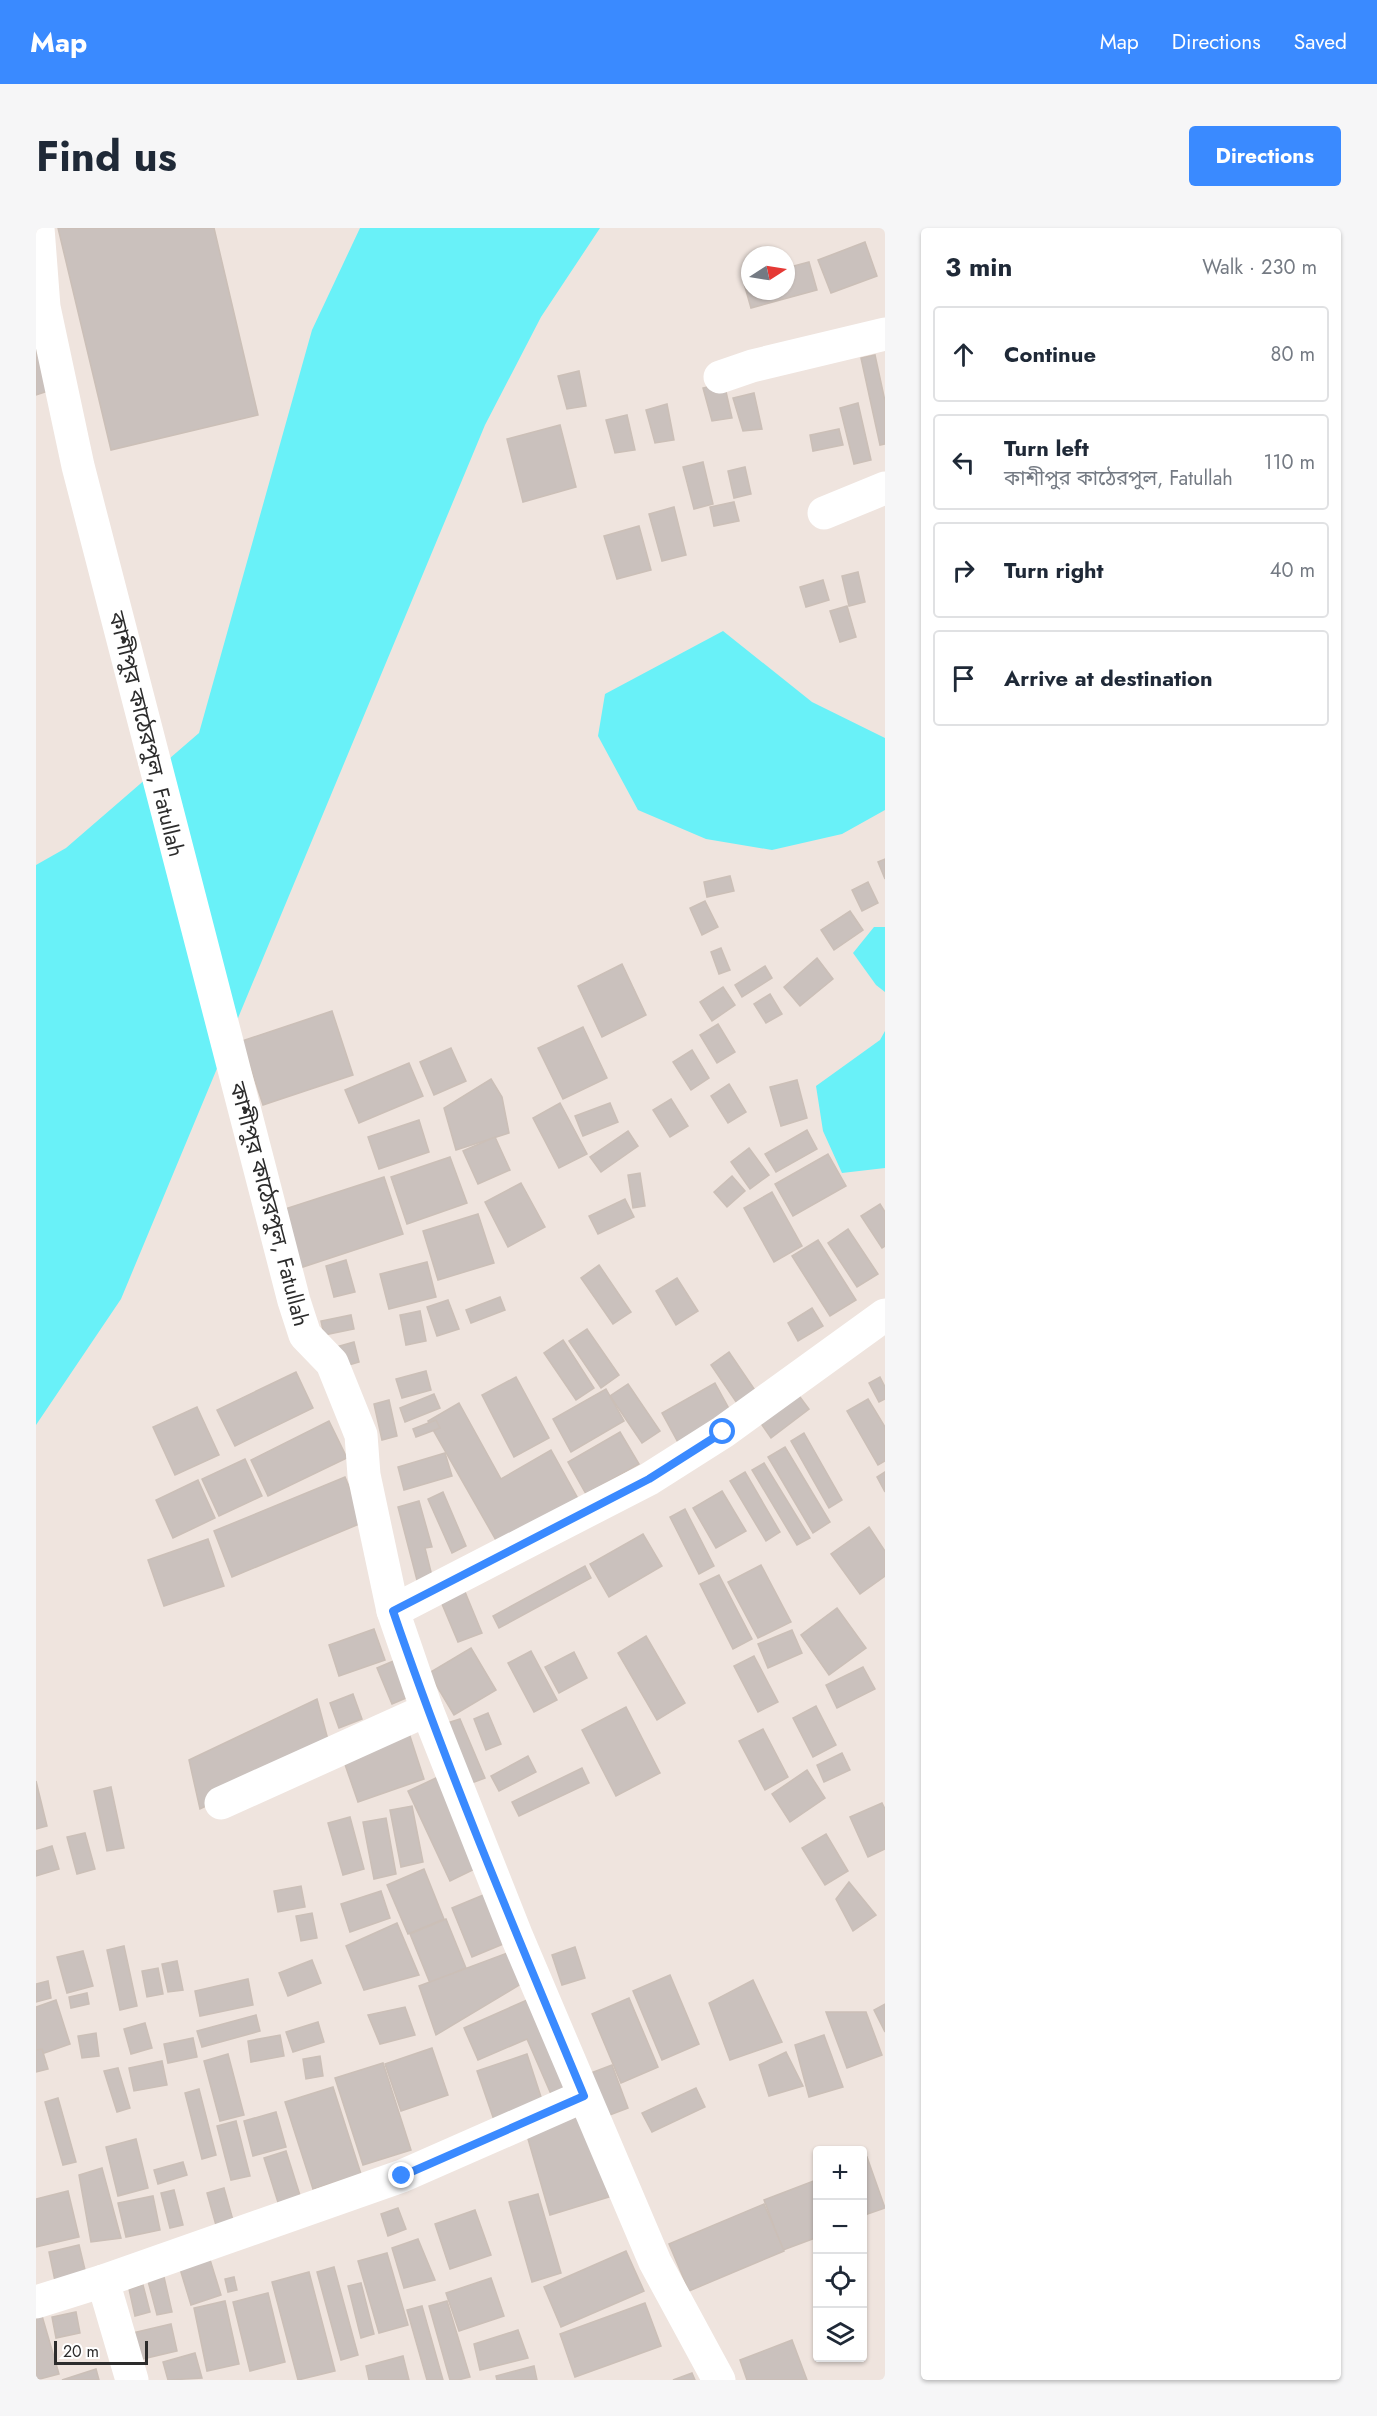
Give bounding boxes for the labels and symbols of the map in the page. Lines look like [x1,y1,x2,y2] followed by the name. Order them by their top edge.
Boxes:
[741,246,795,300] north arrow
[101,607,193,860] street label: কাশীপুর কাঠেরপুল, Fatullah
[222,1077,318,1330] street label: কাশীপুর কাঠেরপুল, Fatullah
[709,1418,735,1444] route start
[388,2162,414,2188] route end
[54,2338,148,2366] scale bar

